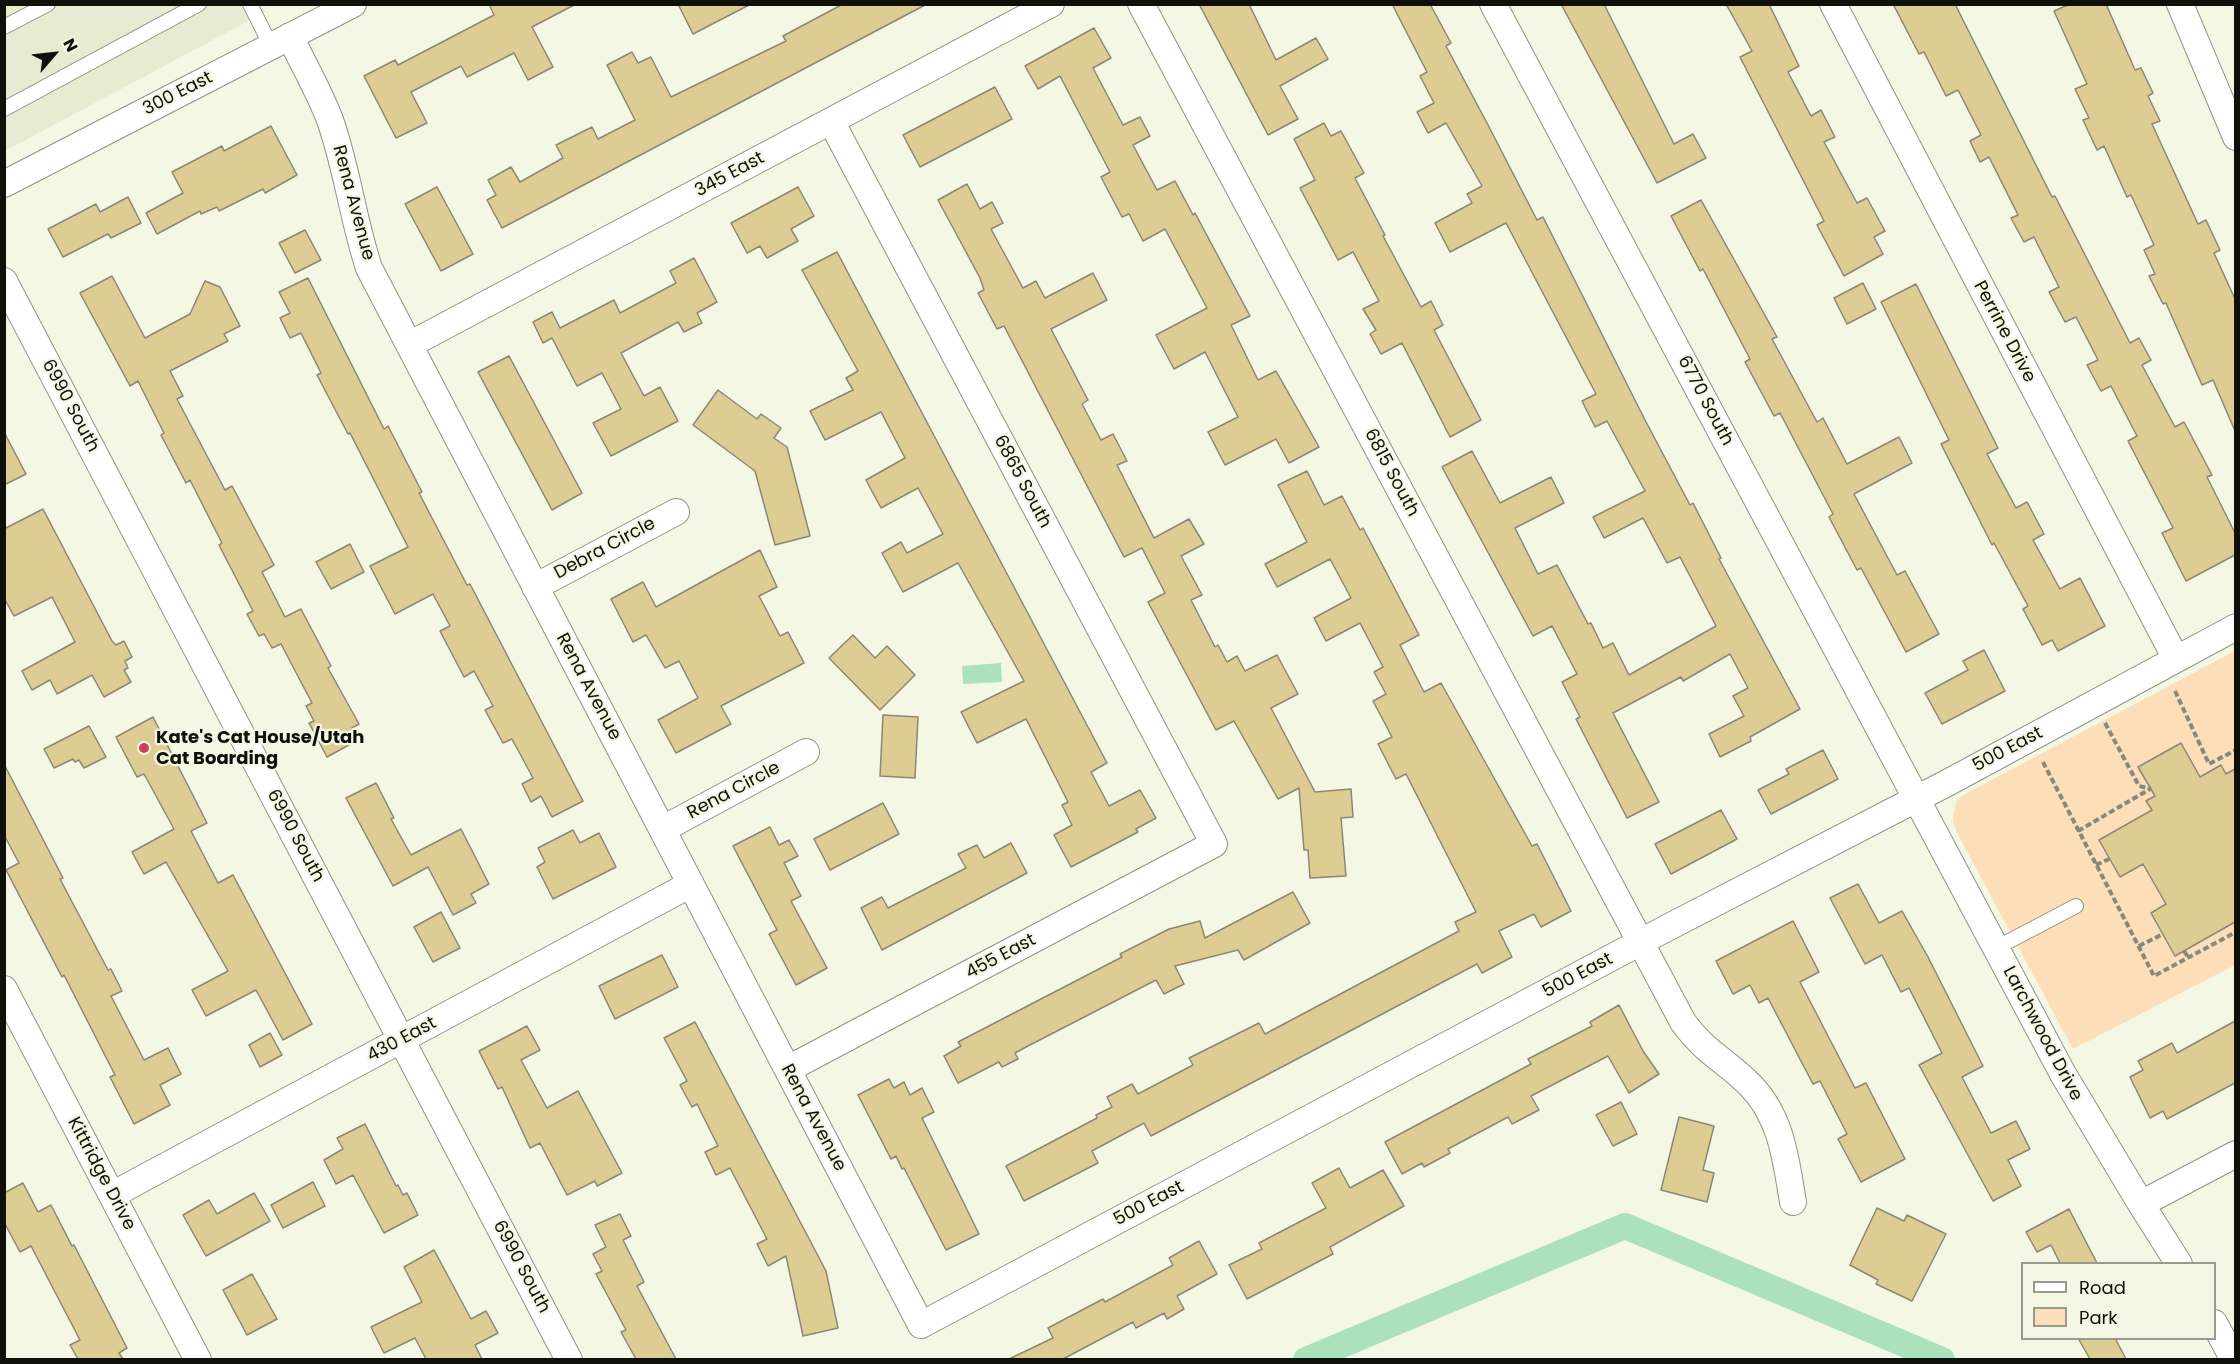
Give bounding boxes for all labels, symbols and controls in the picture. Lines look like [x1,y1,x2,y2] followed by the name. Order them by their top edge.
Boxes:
[24,24,84,84] north arrow
[57,35,83,56] text: N
[140,67,216,121] street label: 300 East
[327,143,379,263] street label: Rena Avenue
[692,148,768,202] street label: 345 East
[1968,277,2040,387] street label: Perrine Drive
[1672,352,1738,450] street label: 6770 South
[37,356,103,456] street label: 6990 South
[1359,425,1423,521] street label: 6815 South
[989,432,1055,532] street label: 6865 South
[551,513,659,585] street label: Debra Circle
[551,630,625,744] street label: Rena Avenue
[1969,723,2047,777] street label: 500 East
[156,727,364,770] place label: Kate's Cat House/Utah Cat Boarding
[137,741,151,755] marker: Kate's Cat House/Utah Cat Boarding
[684,757,784,825] street label: Rena Circle
[262,786,328,886] street label: 6990 South
[962,930,1040,984] street label: 455 East
[1539,949,1617,1003] street label: 500 East
[1997,963,2087,1105] street label: Larchwood Drive
[364,1013,440,1067] street label: 430 East
[776,1061,850,1175] street label: Rena Avenue
[62,1114,140,1234] street label: Kittridge Drive
[1110,1177,1188,1231] street label: 500 East
[488,1217,554,1317] street label: 6990 South
[2021,1262,2216,1340] legend
[2079,1275,2126,1300] text: Road
[2079,1305,2118,1330] text: Park

